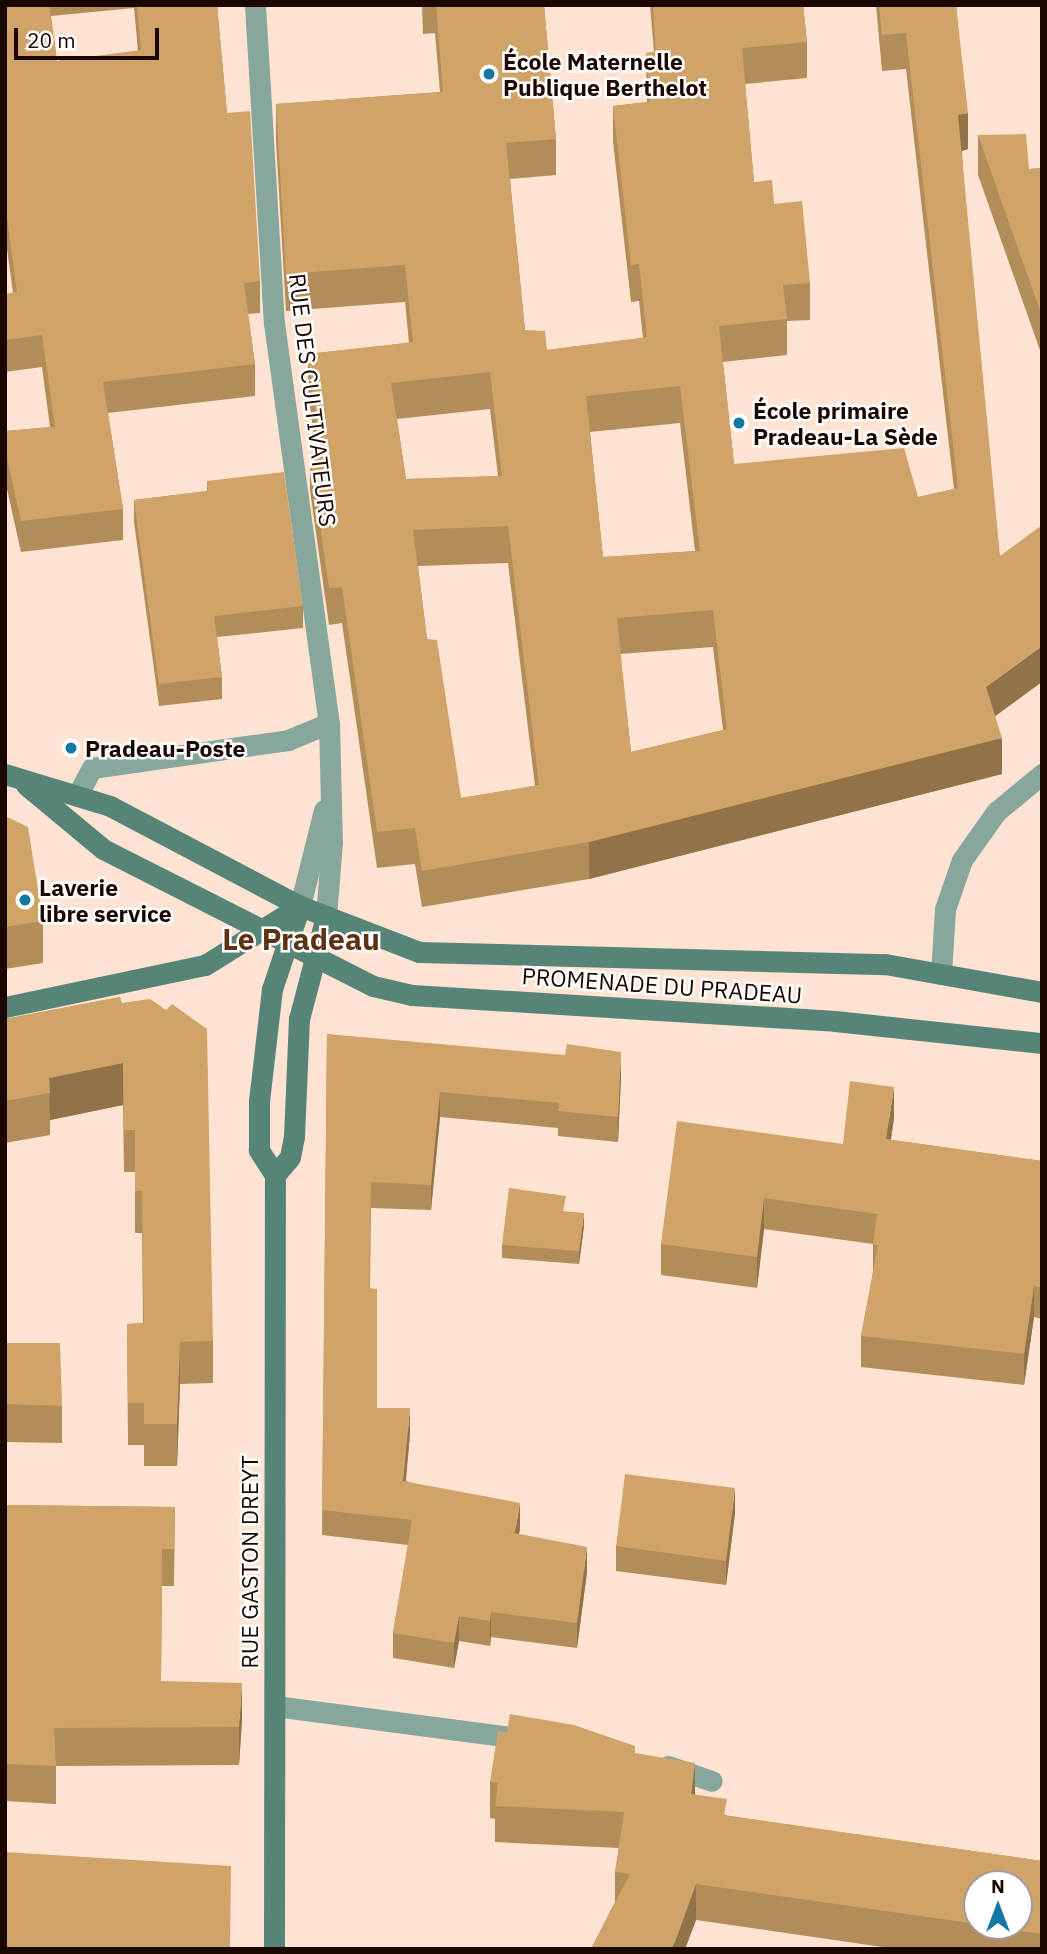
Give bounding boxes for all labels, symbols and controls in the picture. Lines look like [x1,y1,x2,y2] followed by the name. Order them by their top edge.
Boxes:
[18,14,163,58] scale bar
[27,26,76,54] text: 20 m
[503,47,707,101] place label: École Maternelle Publique Berthelot
[481,66,497,82] marker: École Maternelle Publique Berthelot
[284,272,342,528] street label: RUE DES CULTIVATEURS
[753,396,938,450] place label: École primaire Pradeau-La Sède
[731,415,747,431] marker: École primaire Pradeau-La Sède
[85,734,246,762] place label: Pradeau-Poste
[63,740,79,756] marker: Pradeau-Poste
[39,873,172,927] place label: Laverie libre service
[17,892,33,908] marker: Laverie libre service
[222,921,380,957] district label: Le Pradeau
[521,961,803,1009] street label: PROMENADE DU PRADEAU
[235,1455,263,1669] street label: RUE GASTON DREYT
[963,1870,1033,1940] north arrow
[991,1874,1005,1898] text: N

